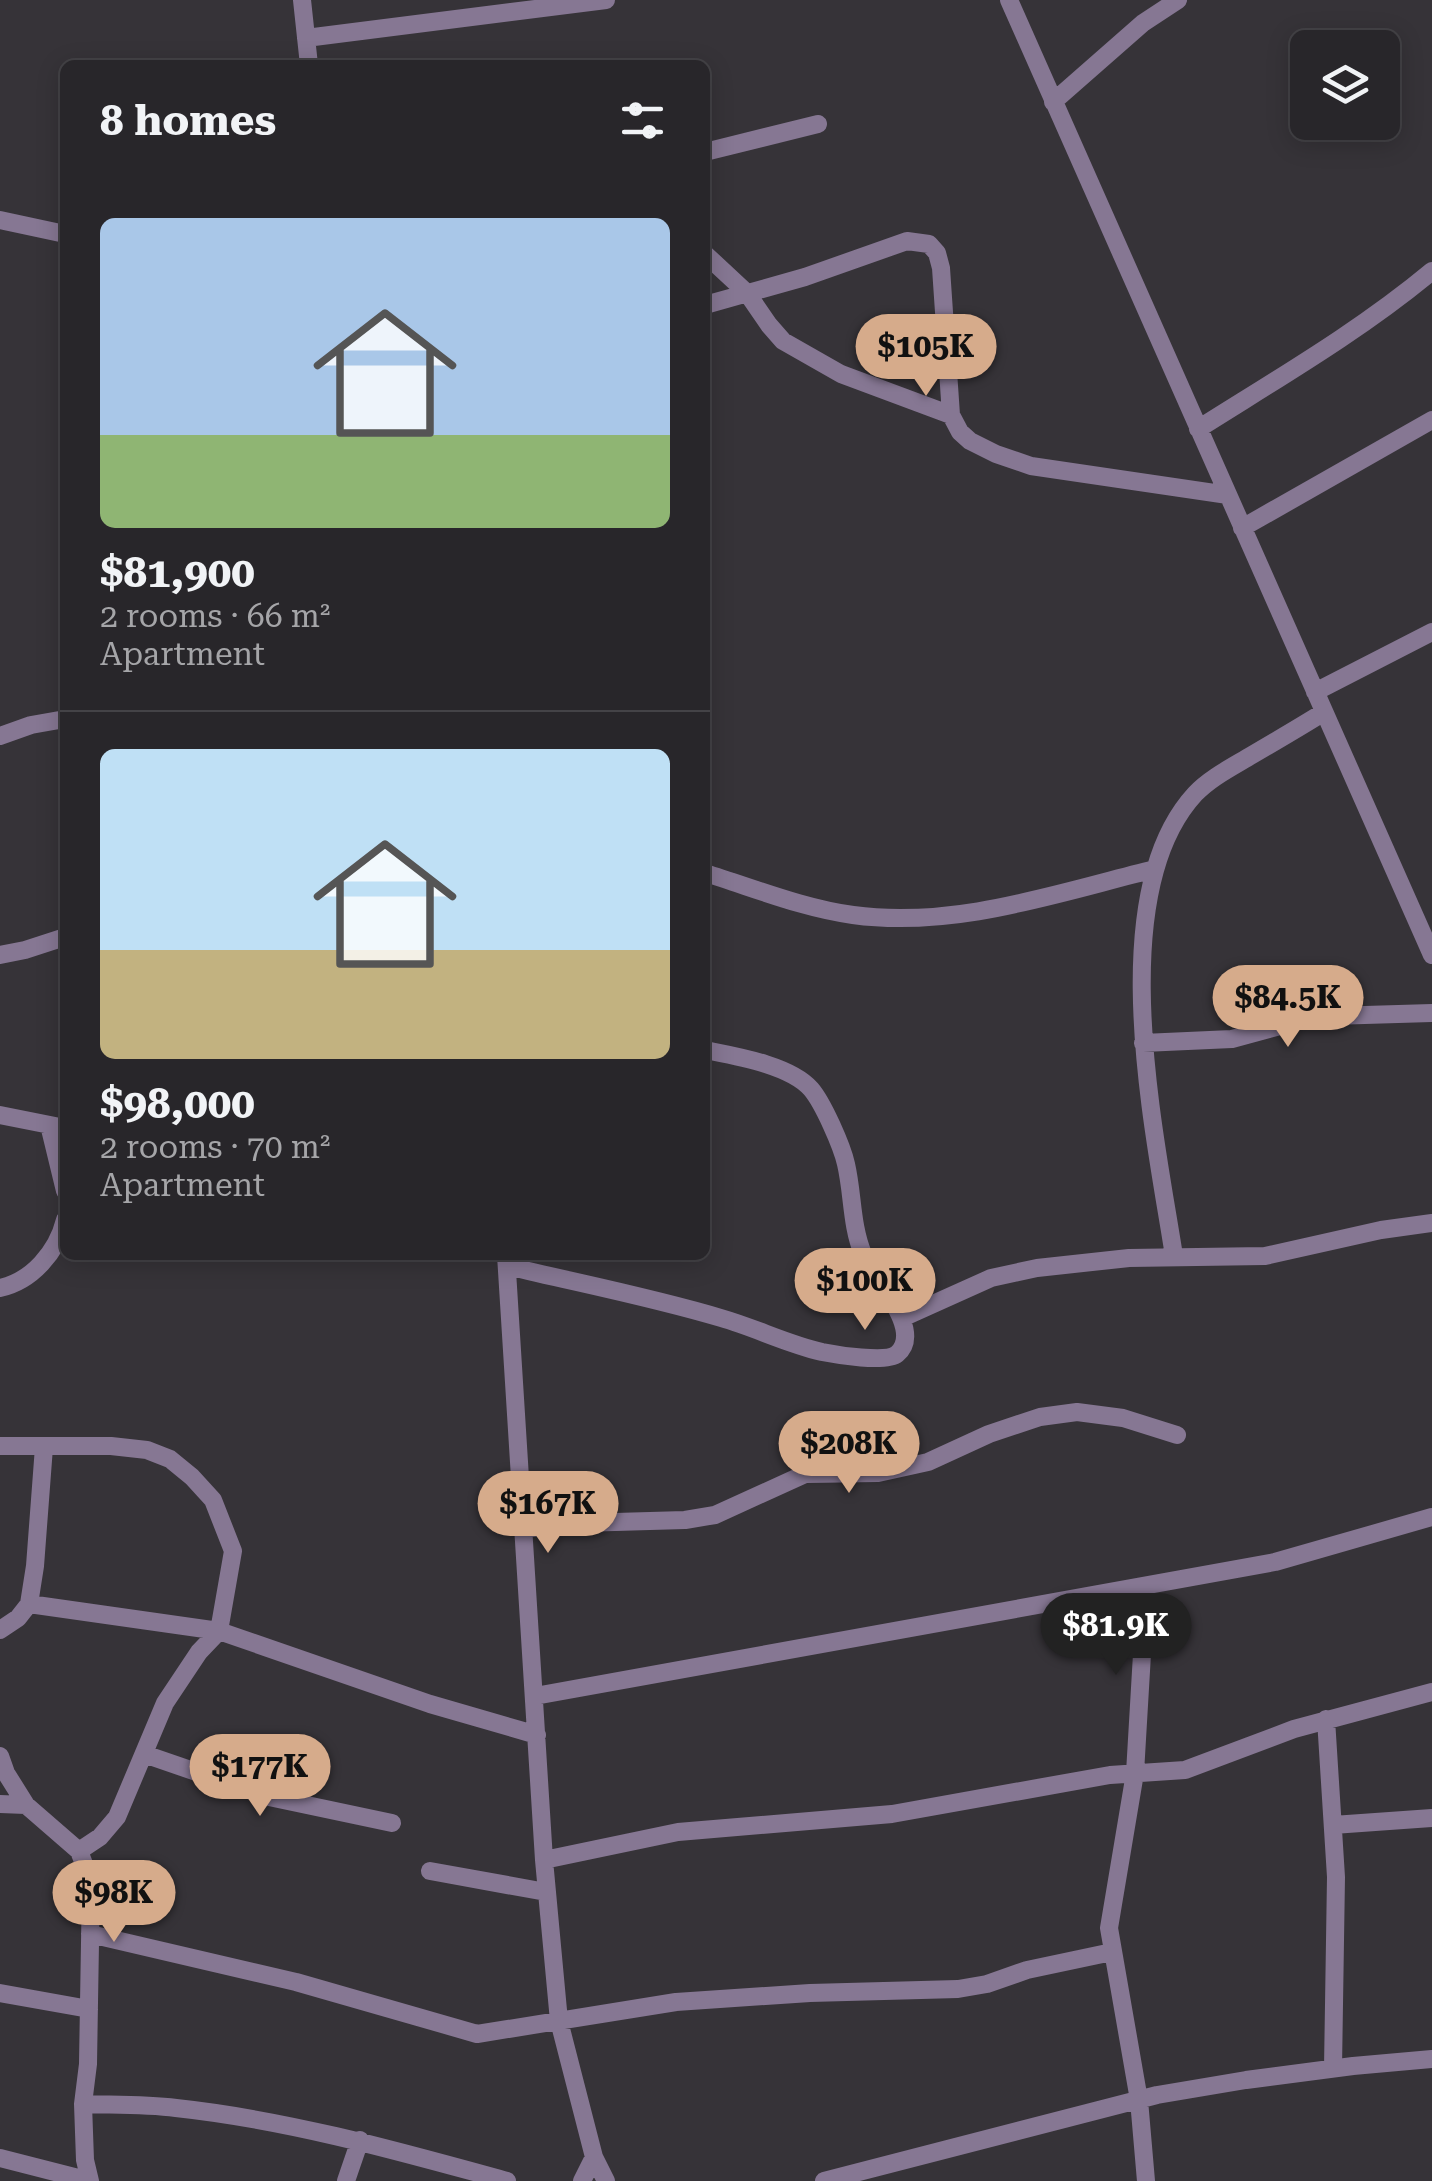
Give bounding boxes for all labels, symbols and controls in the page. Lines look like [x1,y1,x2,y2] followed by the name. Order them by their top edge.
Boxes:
[1290,30,1400,140] map controls
[1290,30,1400,140] button: layers
[615,93,670,148] icon: filters
[100,96,276,145] text: 8 homes
[295,283,475,463] icon: home
[856,314,996,399] pin: $105K
[878,327,974,365] text: $105K
[100,548,255,597] text: $81,900
[100,597,330,635] text: 2 rooms · 66 m²
[100,635,265,673] text: Apartment
[295,814,475,994] icon: home
[1207,965,1369,1050] pin: $84.5K
[1235,978,1341,1016] text: $84.5K
[100,1079,255,1128] text: $98,000
[100,1128,330,1166] text: 2 rooms · 70 m²
[100,1166,265,1204] text: Apartment
[795,1248,935,1333] pin: $100K
[817,1261,913,1299] text: $100K
[779,1411,919,1496] pin: $208K
[801,1424,897,1462] text: $208K
[478,1471,618,1556] pin: $167K
[500,1484,596,1522] text: $167K
[1035,1593,1197,1678] pin: $81.9K
[1063,1606,1169,1644] text: $81.9K
[190,1734,330,1819] pin: $177K
[212,1747,308,1785] text: $177K
[55,1860,173,1945] pin: $98K
[75,1873,153,1911] text: $98K

